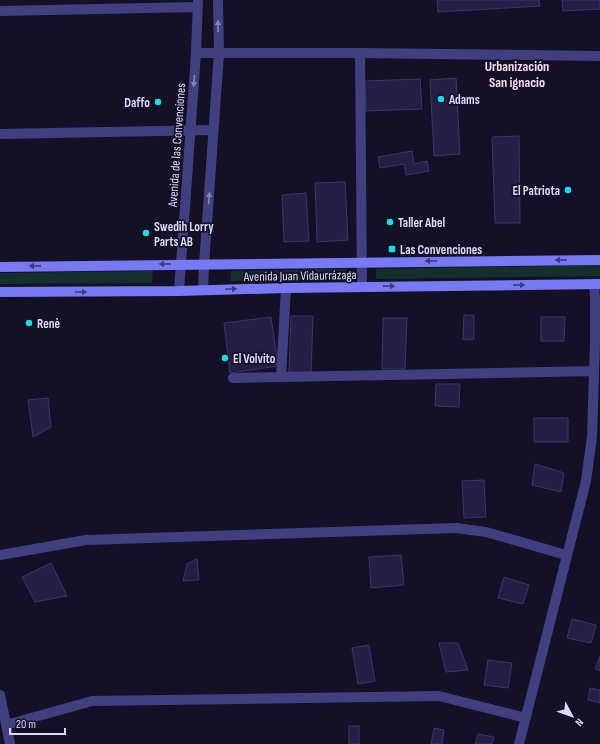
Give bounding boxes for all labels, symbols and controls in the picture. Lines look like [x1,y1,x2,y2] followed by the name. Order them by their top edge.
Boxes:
[215,19,221,32] one-way arrow
[485,58,549,91] district label: Urbanización San ignacio
[191,75,198,87] one-way arrow
[165,82,189,209] street label: Avenida de las Convenciones
[448,92,480,108] place label: Adams
[436,94,446,104] marker: Adams
[124,95,150,111] place label: Daffo
[153,97,163,107] marker: Daffo
[512,183,560,199] place label: El Patriota
[563,185,573,195] marker: El Patriota
[205,192,212,204] one-way arrow
[398,215,446,231] place label: Taller Abel
[385,217,395,227] marker: Taller Abel
[154,219,214,250] place label: Swedih Lorry Parts AB
[141,228,151,238] marker: Swedih Lorry Parts AB
[400,242,482,258] place label: Las Convenciones
[387,244,397,254] marker: Las Convenciones
[554,257,567,263] one-way arrow
[425,258,437,265] one-way arrow
[158,261,171,267] one-way arrow
[29,263,41,270] one-way arrow
[242,267,357,285] street label: Avenida Juan Vidaurrázaga
[513,282,526,288] one-way arrow
[383,283,396,289] one-way arrow
[225,286,238,292] one-way arrow
[75,289,88,295] one-way arrow
[37,316,61,332] place label: Renè
[24,318,34,328] marker: Renè
[233,351,276,367] place label: El Volvito
[220,353,230,363] marker: El Volvito
[552,696,592,736] north arrow
[10,710,65,736] scale bar
[572,716,586,729] text: N
[16,717,36,732] text: 20 m

